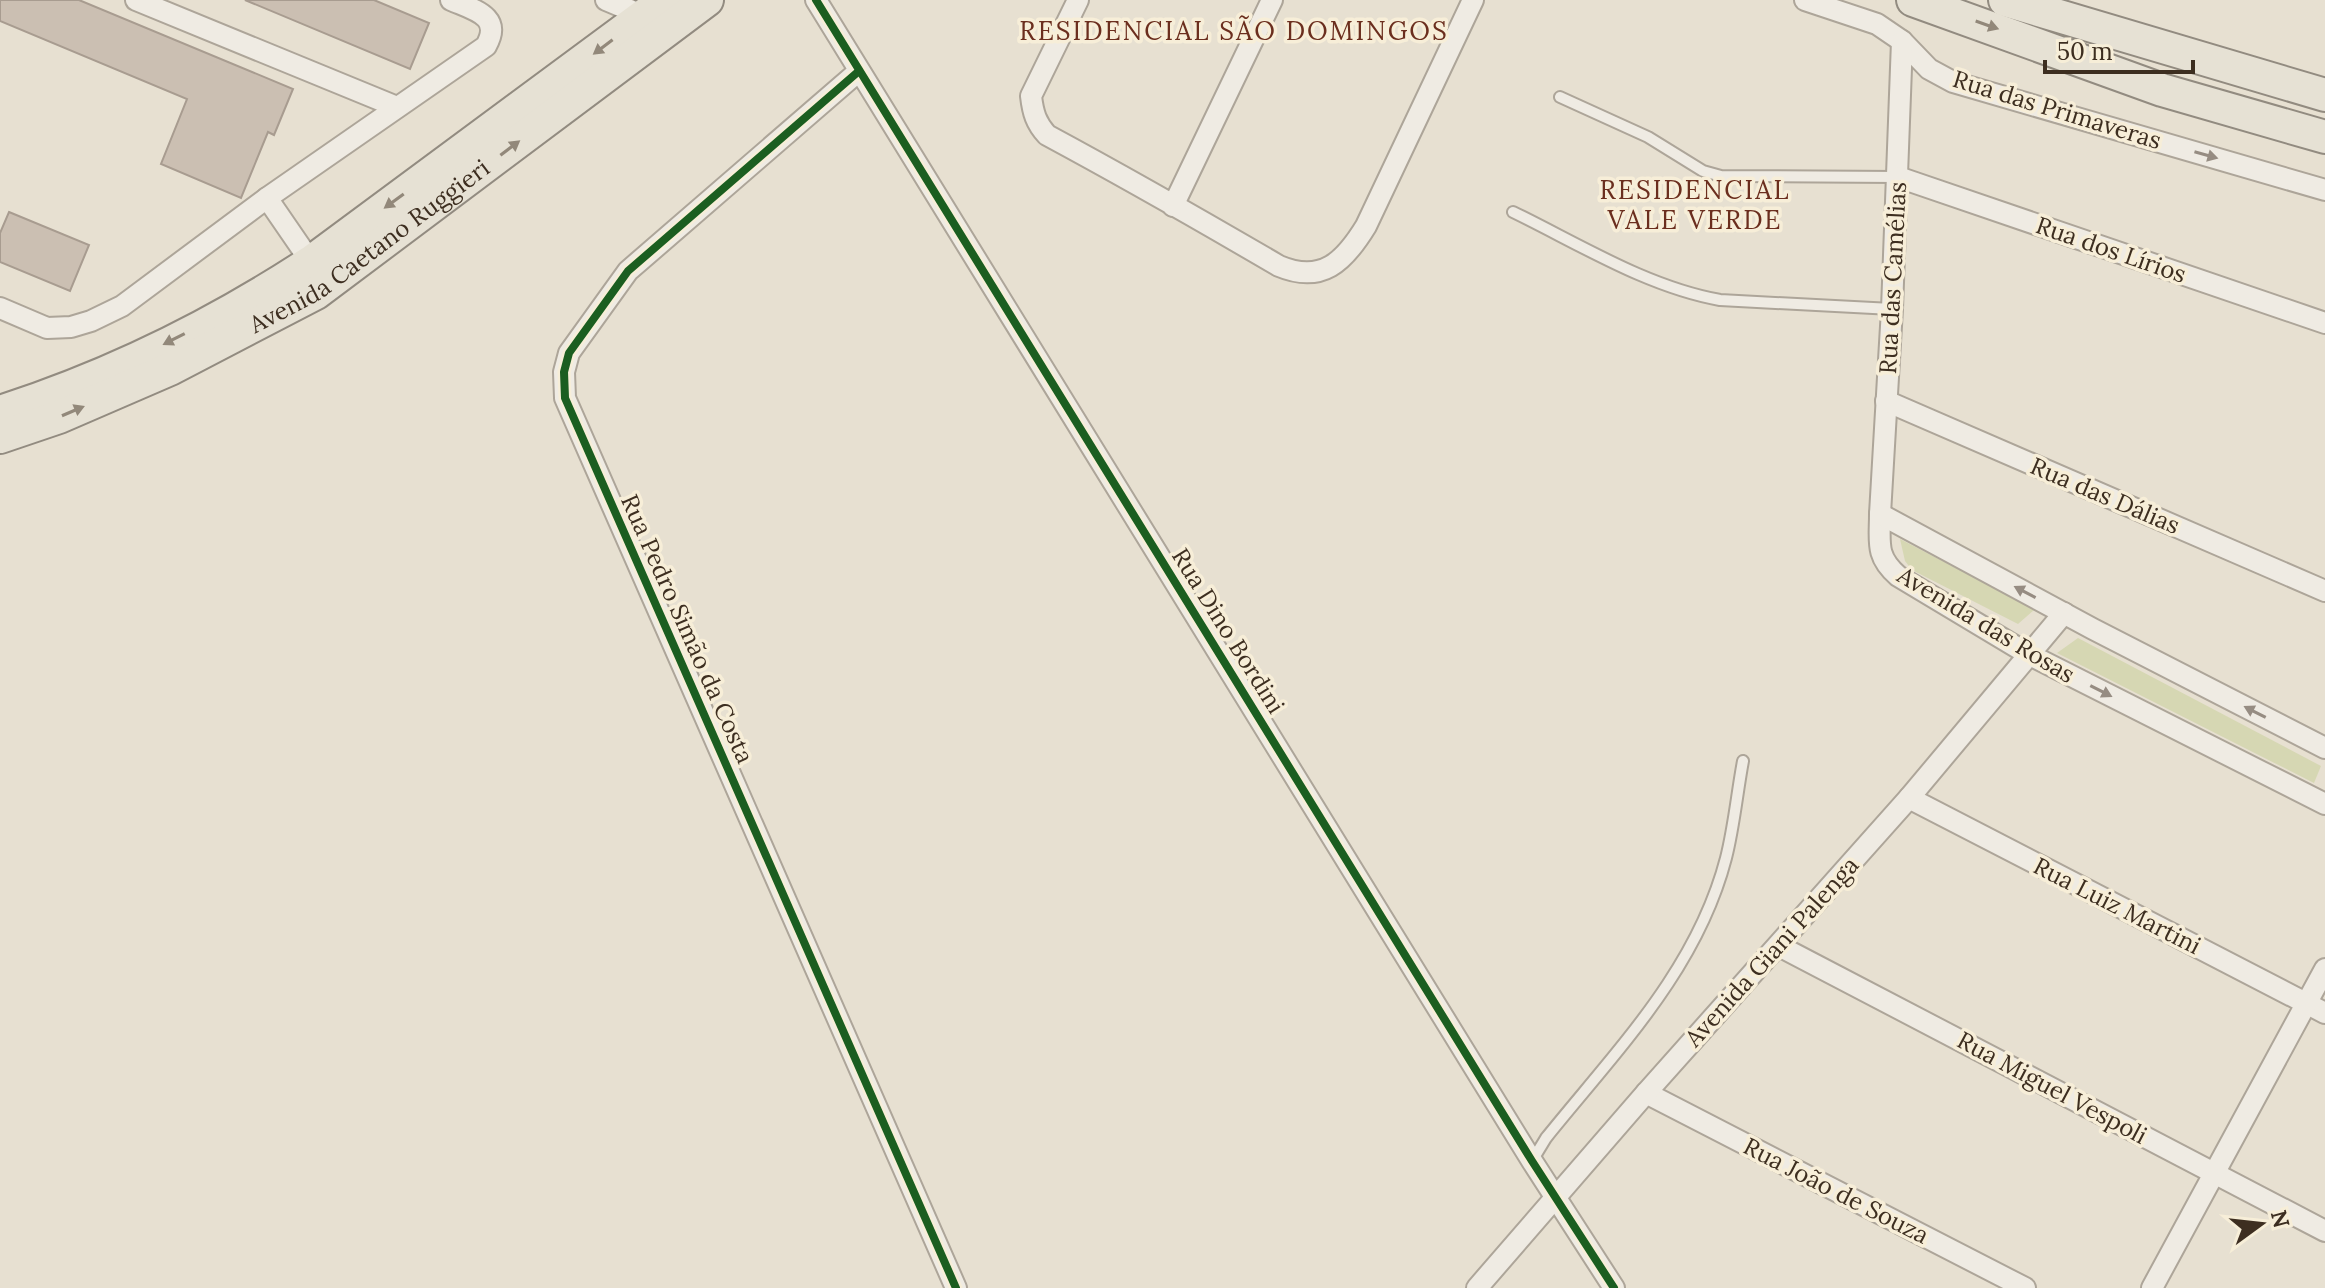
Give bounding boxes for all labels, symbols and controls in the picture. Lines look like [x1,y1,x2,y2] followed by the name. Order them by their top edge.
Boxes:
[1019,14,1449,47] district label: RESIDENCIAL SÃO DOMINGOS
[1975,20,1999,32] one-way arrow
[2045,24,2193,74] scale bar
[2057,36,2113,67] text: 50 m
[593,38,613,54] one-way arrow
[1949,63,2165,156] street label: Rua das Primaveras
[500,141,520,157] one-way arrow
[2195,149,2219,162] one-way arrow
[243,152,496,340] street label: Avenida Caetano Ruggieri
[1599,173,1791,236] district label: RESIDENCIAL VALE VERDE
[1872,181,1913,375] street label: Rua das Camélias
[384,193,404,209] one-way arrow
[2032,209,2190,290] street label: Rua dos Lírios
[163,332,186,346] one-way arrow
[62,405,85,418] one-way arrow
[2026,450,2185,541] street label: Rua das Dálias
[614,489,761,768] street label: Rua Pedro Simão da Costa
[1165,542,1292,719] street label: Rua Dino Bordini
[1891,559,2081,690] street label: Avenida das Rosas
[2014,585,2036,599] one-way arrow
[2090,685,2113,698] one-way arrow
[2244,706,2267,719] one-way arrow
[1677,850,1865,1054] street label: Avenida Giani Palenga
[2028,850,2206,961] street label: Rua Luiz Martini
[1952,1024,2153,1151] street label: Rua Miguel Vespoli
[1738,1130,1934,1251] street label: Rua João de Souza
[2221,1184,2301,1264] north arrow
[2265,1207,2296,1231] text: N

